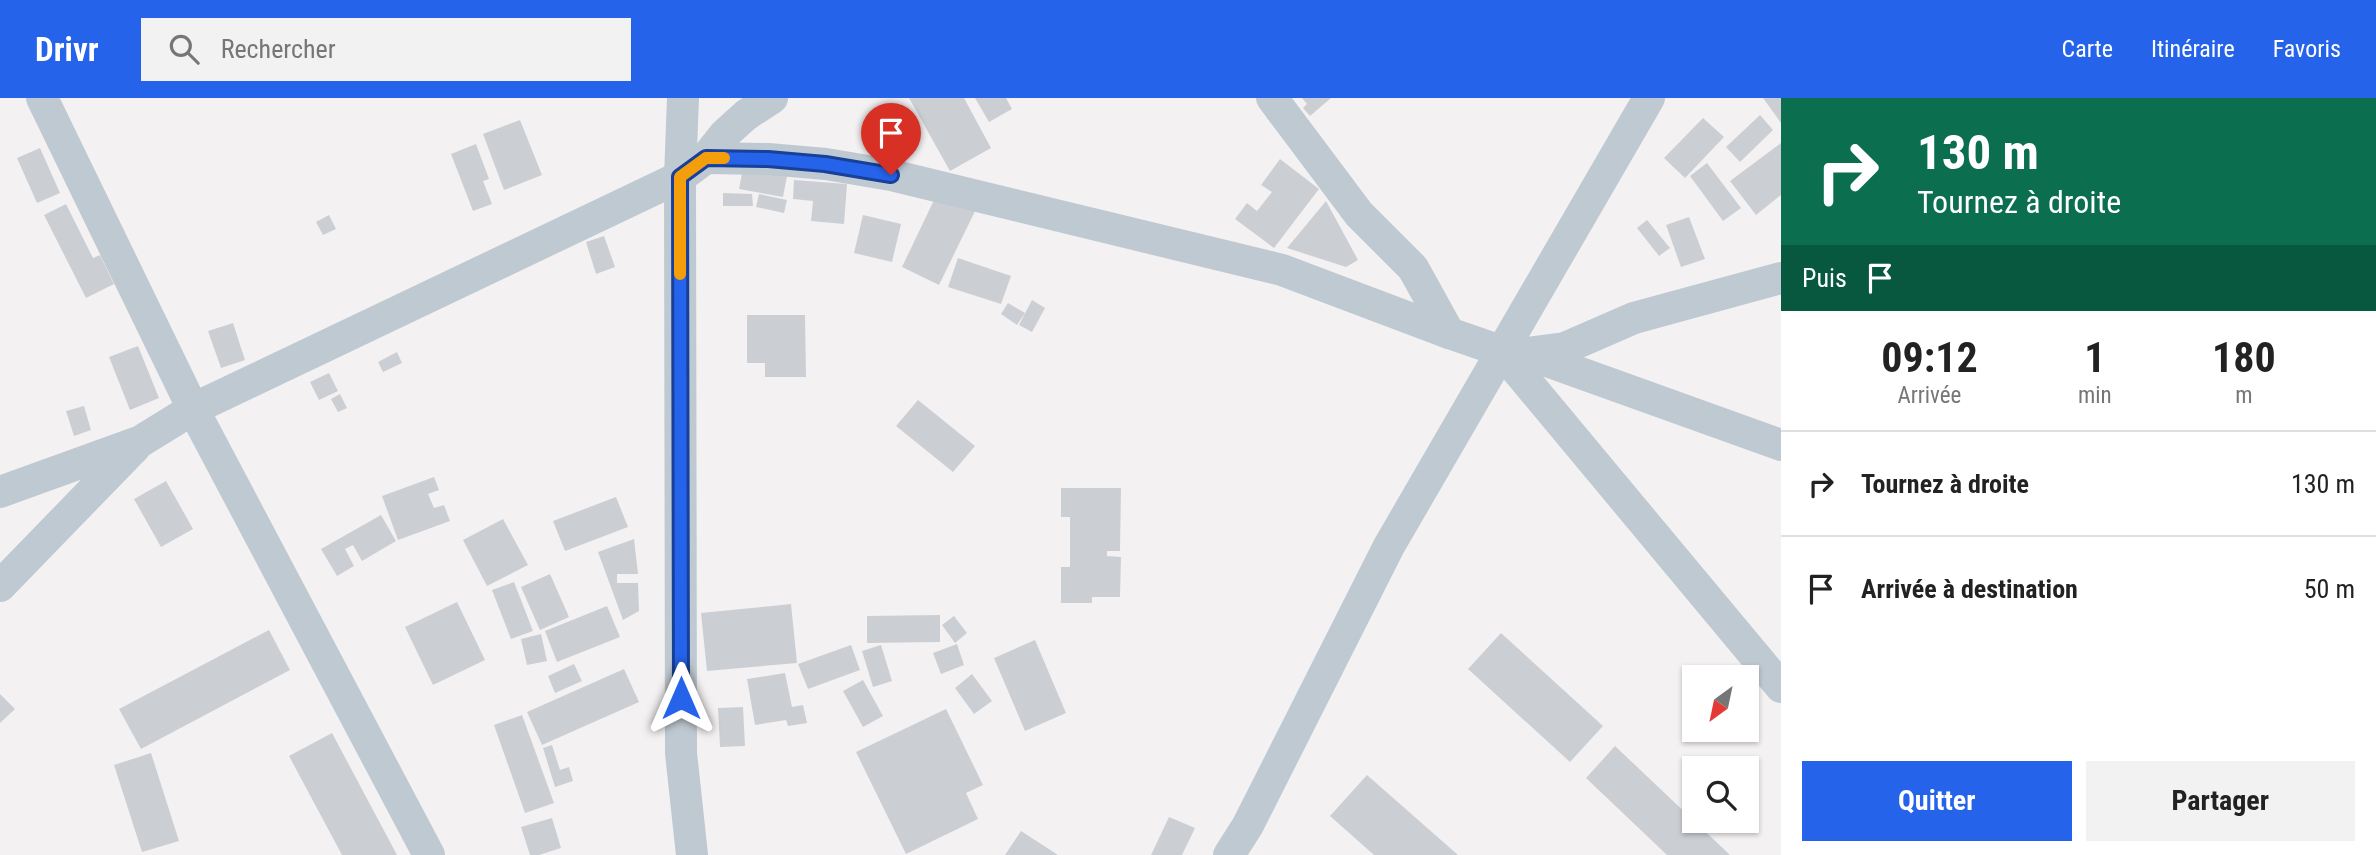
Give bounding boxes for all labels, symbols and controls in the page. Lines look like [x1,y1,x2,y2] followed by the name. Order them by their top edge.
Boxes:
[141,18,631,81] search box
[35,30,99,69] text: Drivr
[165,30,203,68] icon: search
[221,34,336,64] text: Rechercher
[2062,35,2113,63] text: Carte
[2151,35,2235,63] text: Itinéraire
[2273,35,2341,63] text: Favoris
[861,103,921,175] pin
[872,114,910,152] icon: arrive
[1917,124,2039,181] text: 130 m
[1802,126,1893,217] icon: right
[1917,183,2121,221] text: Tournez à droite
[1861,259,1899,297] icon: arrive
[1802,263,1847,293] text: Puis
[1881,333,1978,382] text: 09:12
[2084,333,2105,382] text: 1
[2212,333,2276,382] text: 180
[1898,382,1961,409] text: Arrivée
[2078,382,2112,409] text: min
[2235,382,2252,409] text: m
[1802,465,1840,503] icon: right
[1861,469,2029,499] text: Tournez à droite
[2291,469,2355,499] text: 130 m
[1802,570,1840,608] icon: arrive
[1861,574,2078,604] text: Arrivée à destination
[2304,574,2355,604] text: 50 m
[644,661,718,735] position arrow
[1682,665,1759,742] north arrow
[1682,665,1759,833] map controls
[1682,756,1759,833] button: search
[1802,761,2072,841] button: Quitter
[2086,761,2355,841] button: Partager

